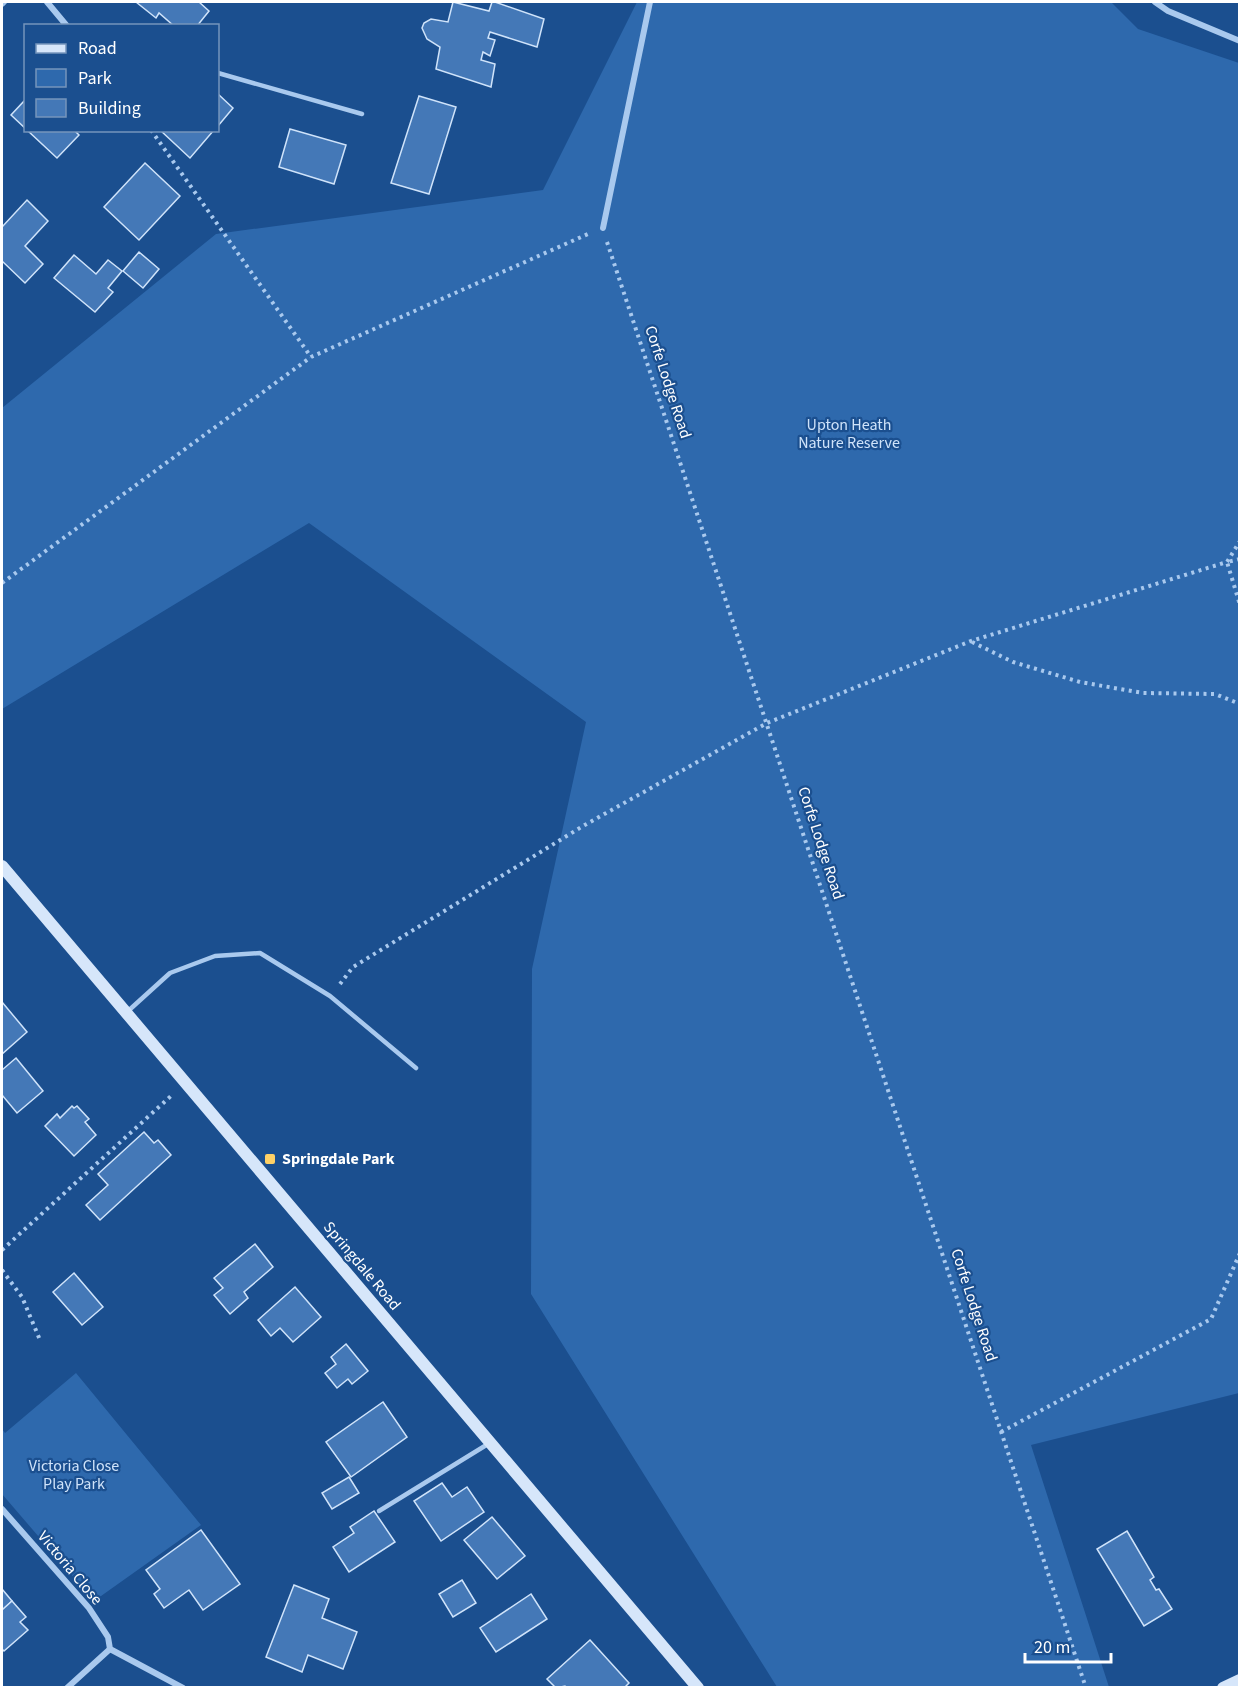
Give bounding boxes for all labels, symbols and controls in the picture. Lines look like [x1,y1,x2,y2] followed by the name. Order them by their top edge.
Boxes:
[24,24,219,132] legend
[78,36,117,61] text: Road
[78,66,112,91] text: Park
[78,96,141,121] text: Building
[639,323,697,441] street label: Corfe Lodge Road
[798,414,900,454] park label: Upton Heath Nature Reserve
[792,784,850,902] street label: Corfe Lodge Road
[282,1148,395,1170] place label: Springdale Park
[263,1152,277,1166] marker: Springdale Park
[318,1217,406,1315] street label: Springdale Road
[945,1246,1003,1364] street label: Corfe Lodge Road
[29,1455,119,1495] park label: Victoria Close Play Park
[33,1526,108,1610] street label: Victoria Close
[1025,1626,1110,1664] scale bar
[1034,1635,1070,1660] text: 20 m

